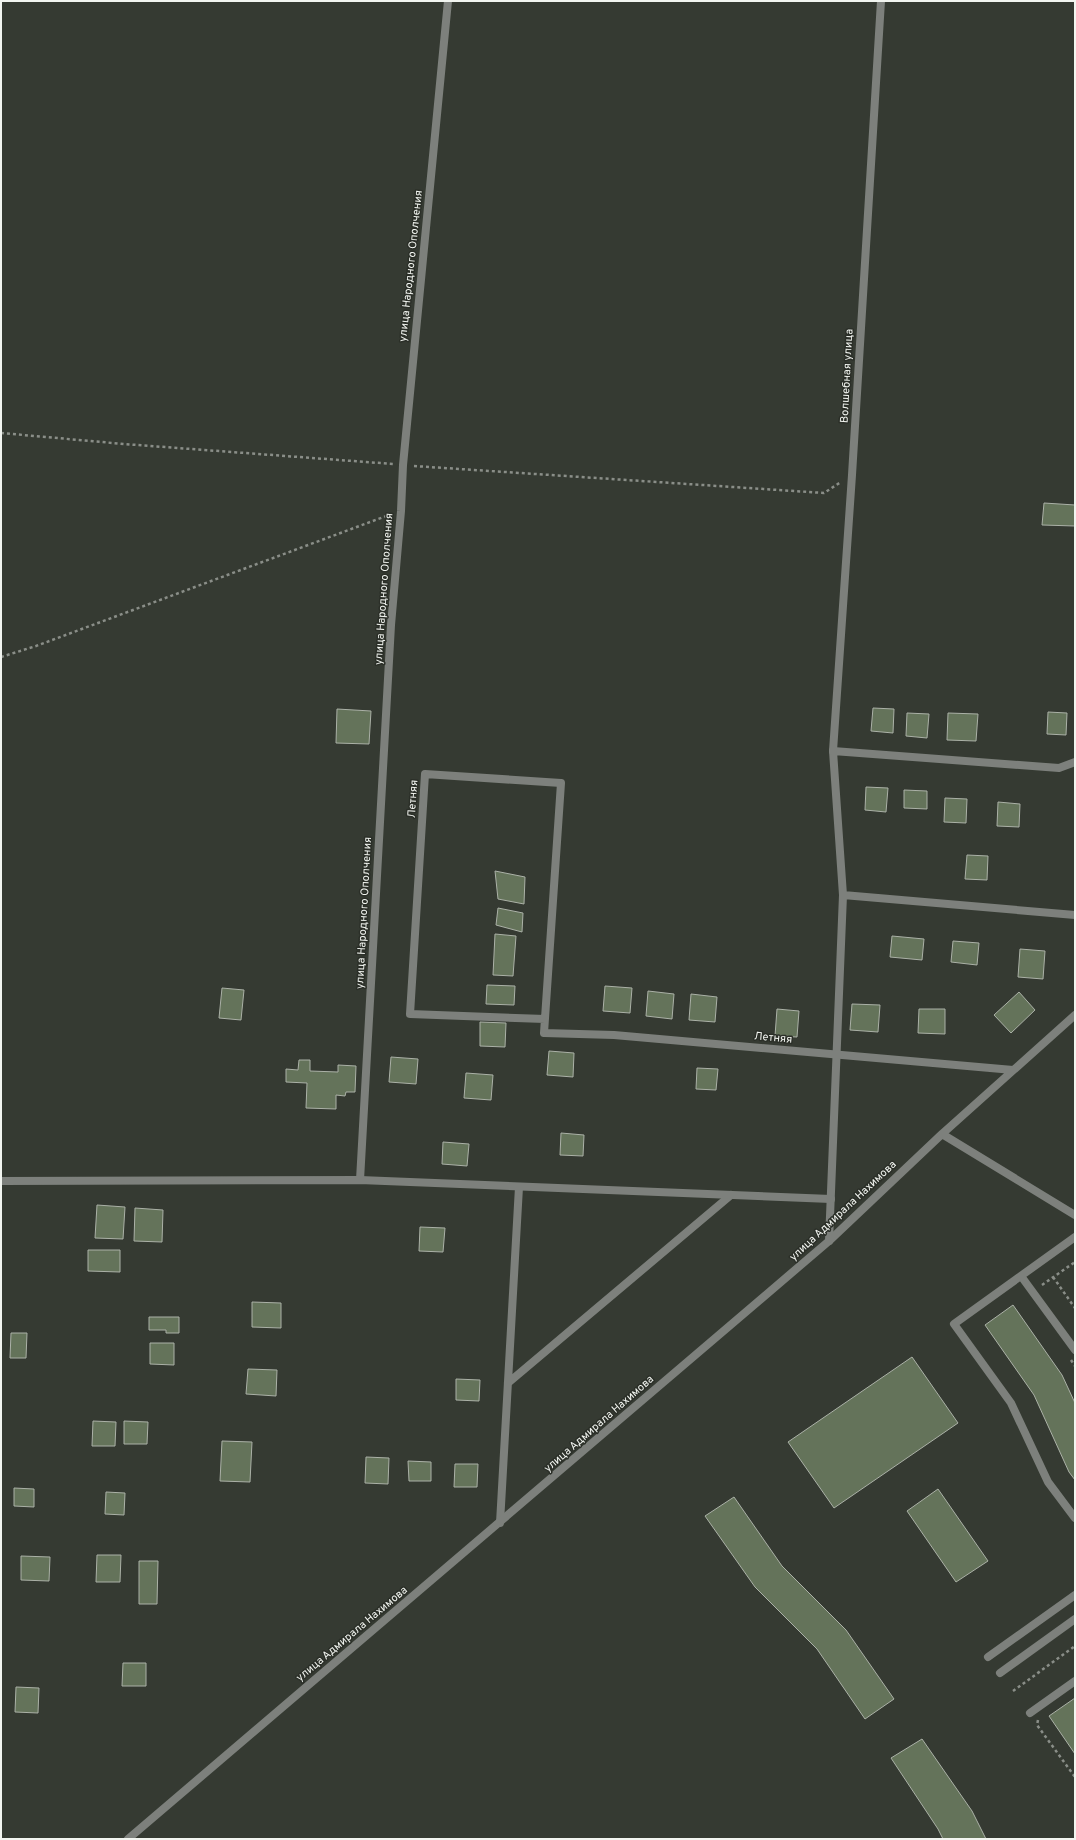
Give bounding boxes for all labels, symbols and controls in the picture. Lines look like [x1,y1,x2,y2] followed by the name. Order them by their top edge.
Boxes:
[396,189,426,343] street label: улица Народного Ополчения
[838,328,856,423] street label: Волшебная улица
[372,512,396,666] street label: улица Народного Ополчения
[405,779,421,819] street label: Летняя
[353,836,375,990] street label: улица Народного Ополчения
[753,1029,793,1047] street label: Летняя
[787,1158,900,1264] street label: улица Адмирала Нахимова
[541,1372,657,1476] street label: улица Адмирала Нахимова
[293,1583,411,1685] street label: улица Адмирала Нахимова

